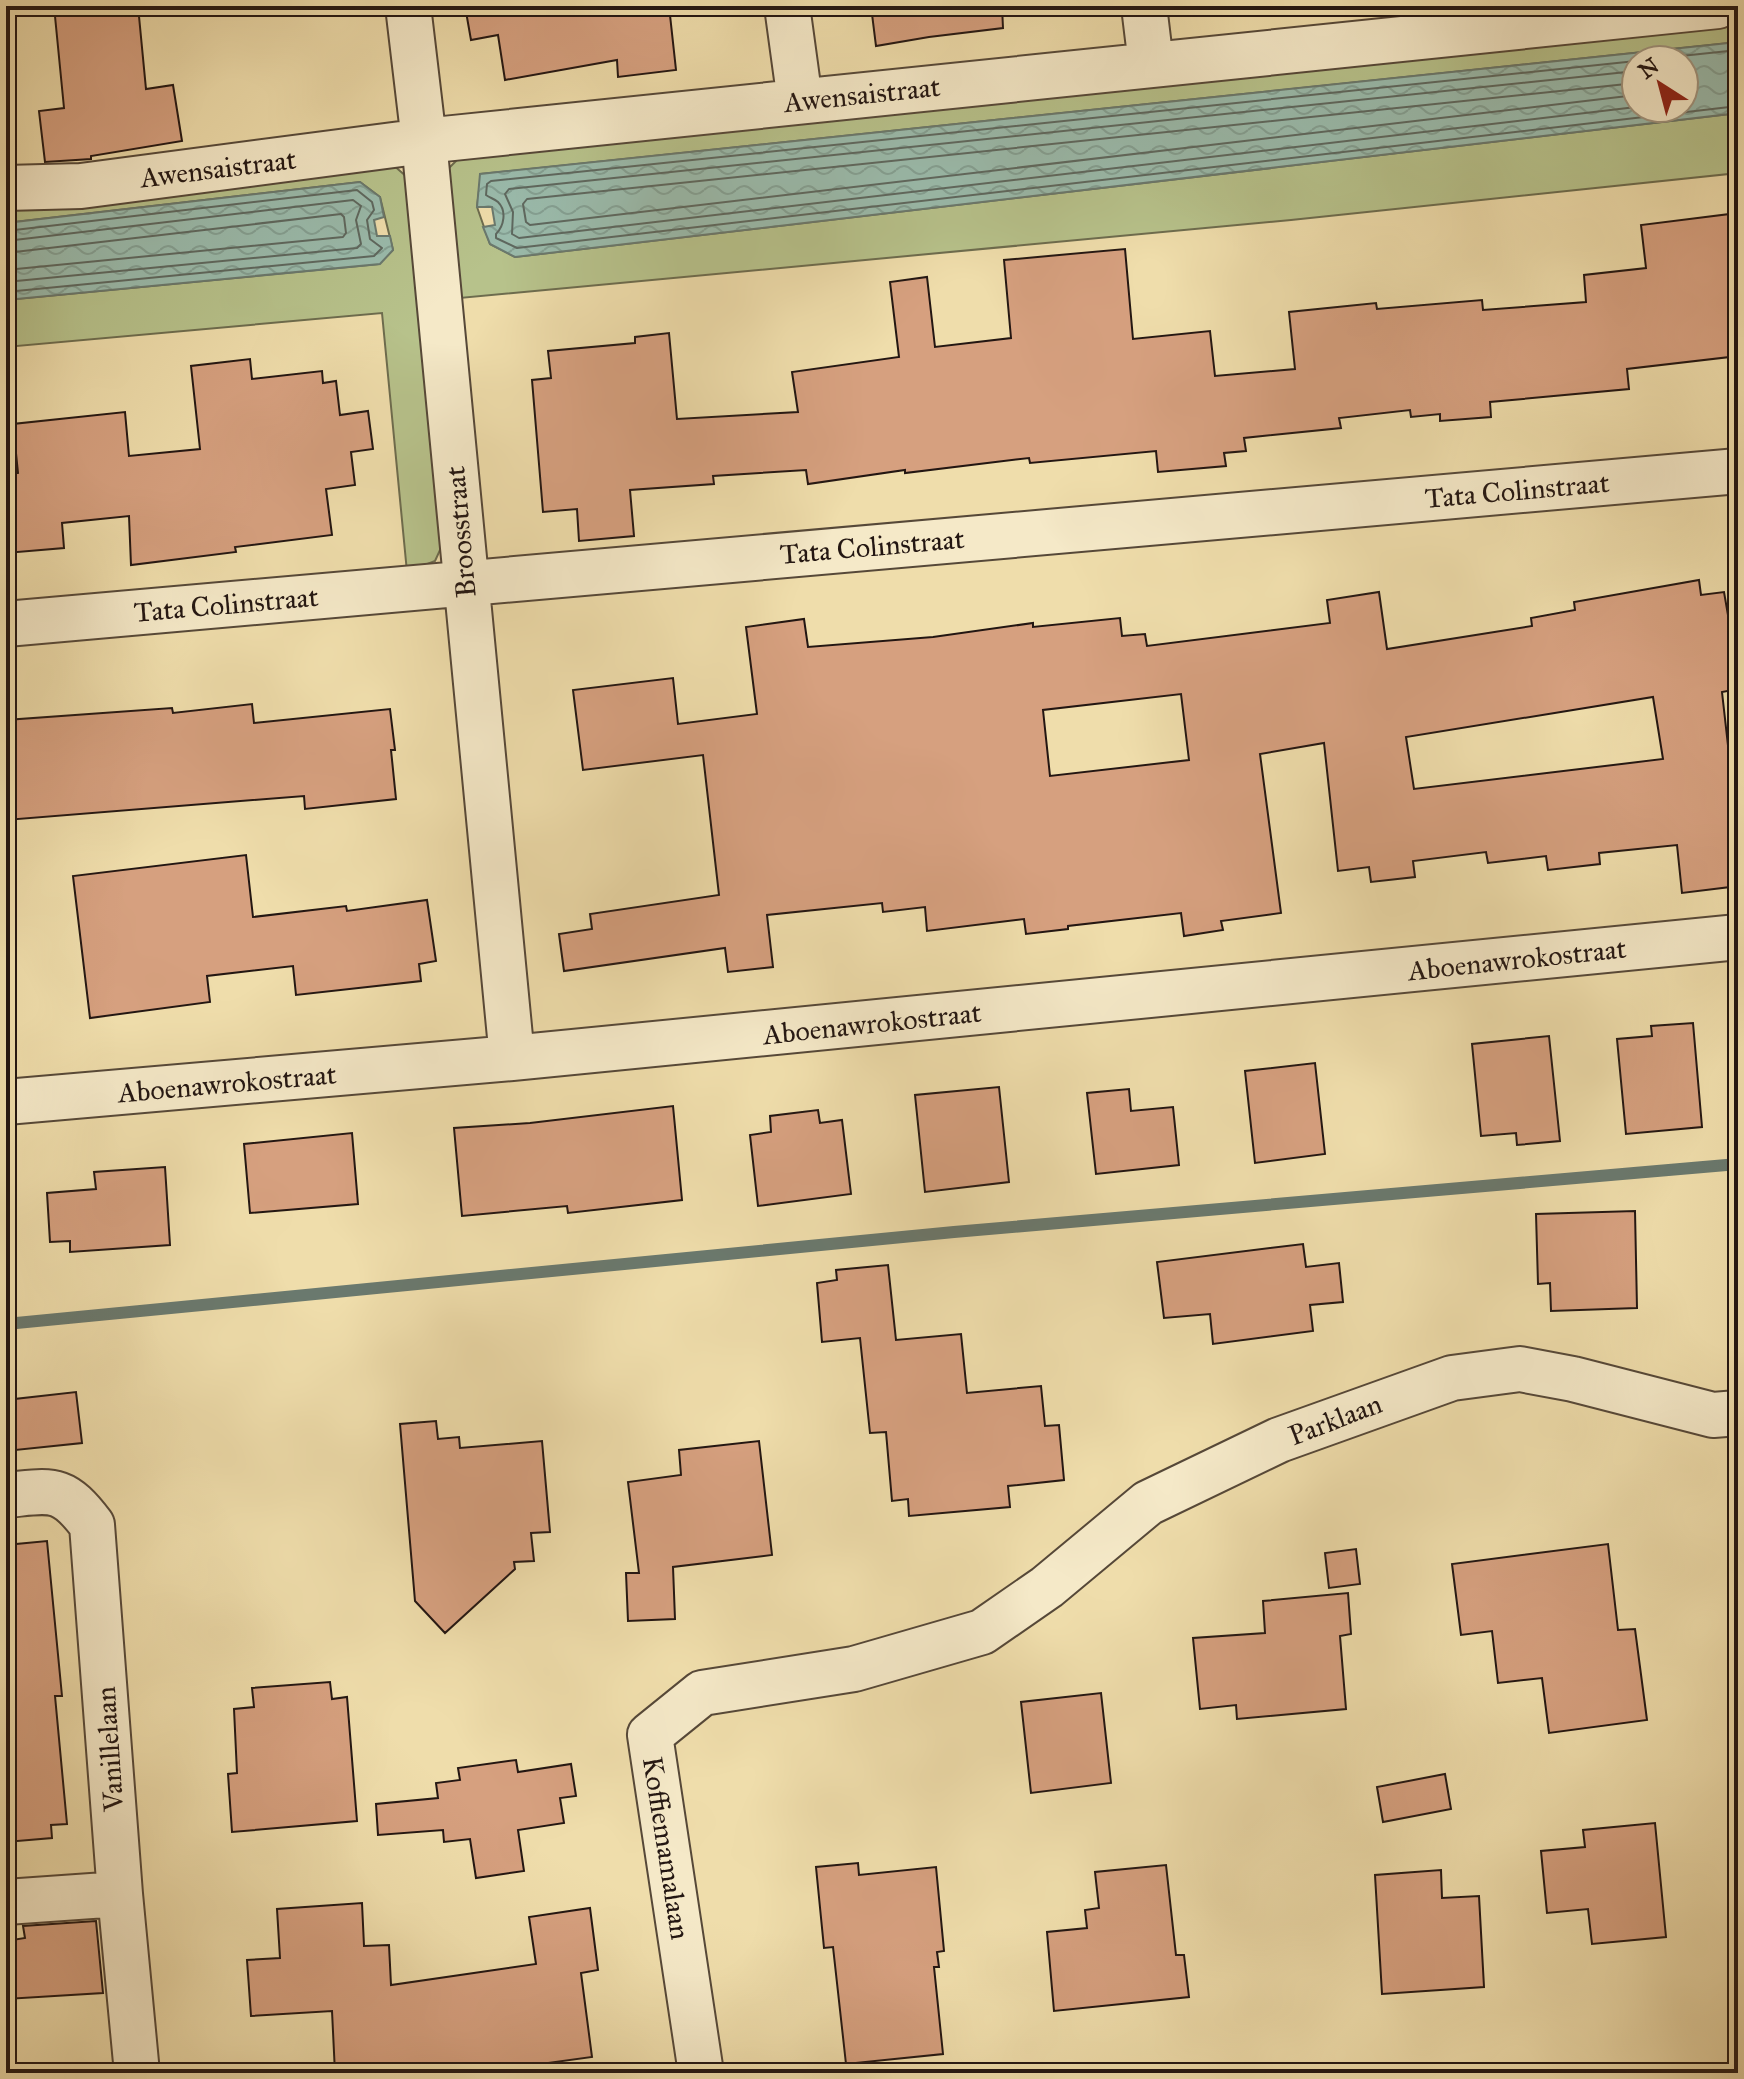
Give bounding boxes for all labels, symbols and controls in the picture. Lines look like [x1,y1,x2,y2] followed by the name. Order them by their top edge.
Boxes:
[1620,44,1700,124] north arrow
[1633,52,1664,85] text: N
[781,69,942,120] street label: Awensaistraat
[137,142,298,196] street label: Awensaistraat
[437,465,484,599] street label: Broosstraat
[1423,465,1611,516] street label: Tata Colinstraat
[778,521,966,572] street label: Tata Colinstraat
[132,579,320,630] street label: Tata Colinstraat
[1405,931,1628,988] street label: Aboenawrokostraat
[760,995,983,1052] street label: Aboenawrokostraat
[115,1057,338,1111] street label: Aboenawrokostraat
[1284,1386,1387,1453] street label: Parklaan
[88,1685,131,1814] street label: Vanillelaan
[635,1754,698,1942] street label: Koffiemamalaan

